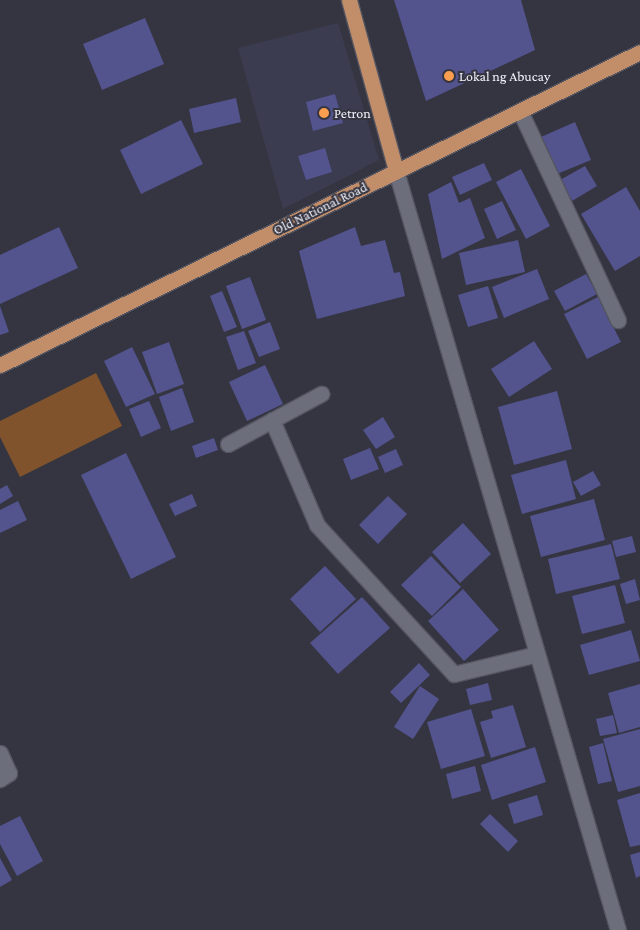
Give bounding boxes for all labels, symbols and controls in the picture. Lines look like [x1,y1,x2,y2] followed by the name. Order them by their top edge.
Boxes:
[459,68,550,84] place label: Lokal ng Abucay
[443,70,455,82] marker: Lokal ng Abucay
[334,105,371,121] place label: Petron
[318,107,330,119] marker: Petron
[270,178,370,238] street label: Old National Road

